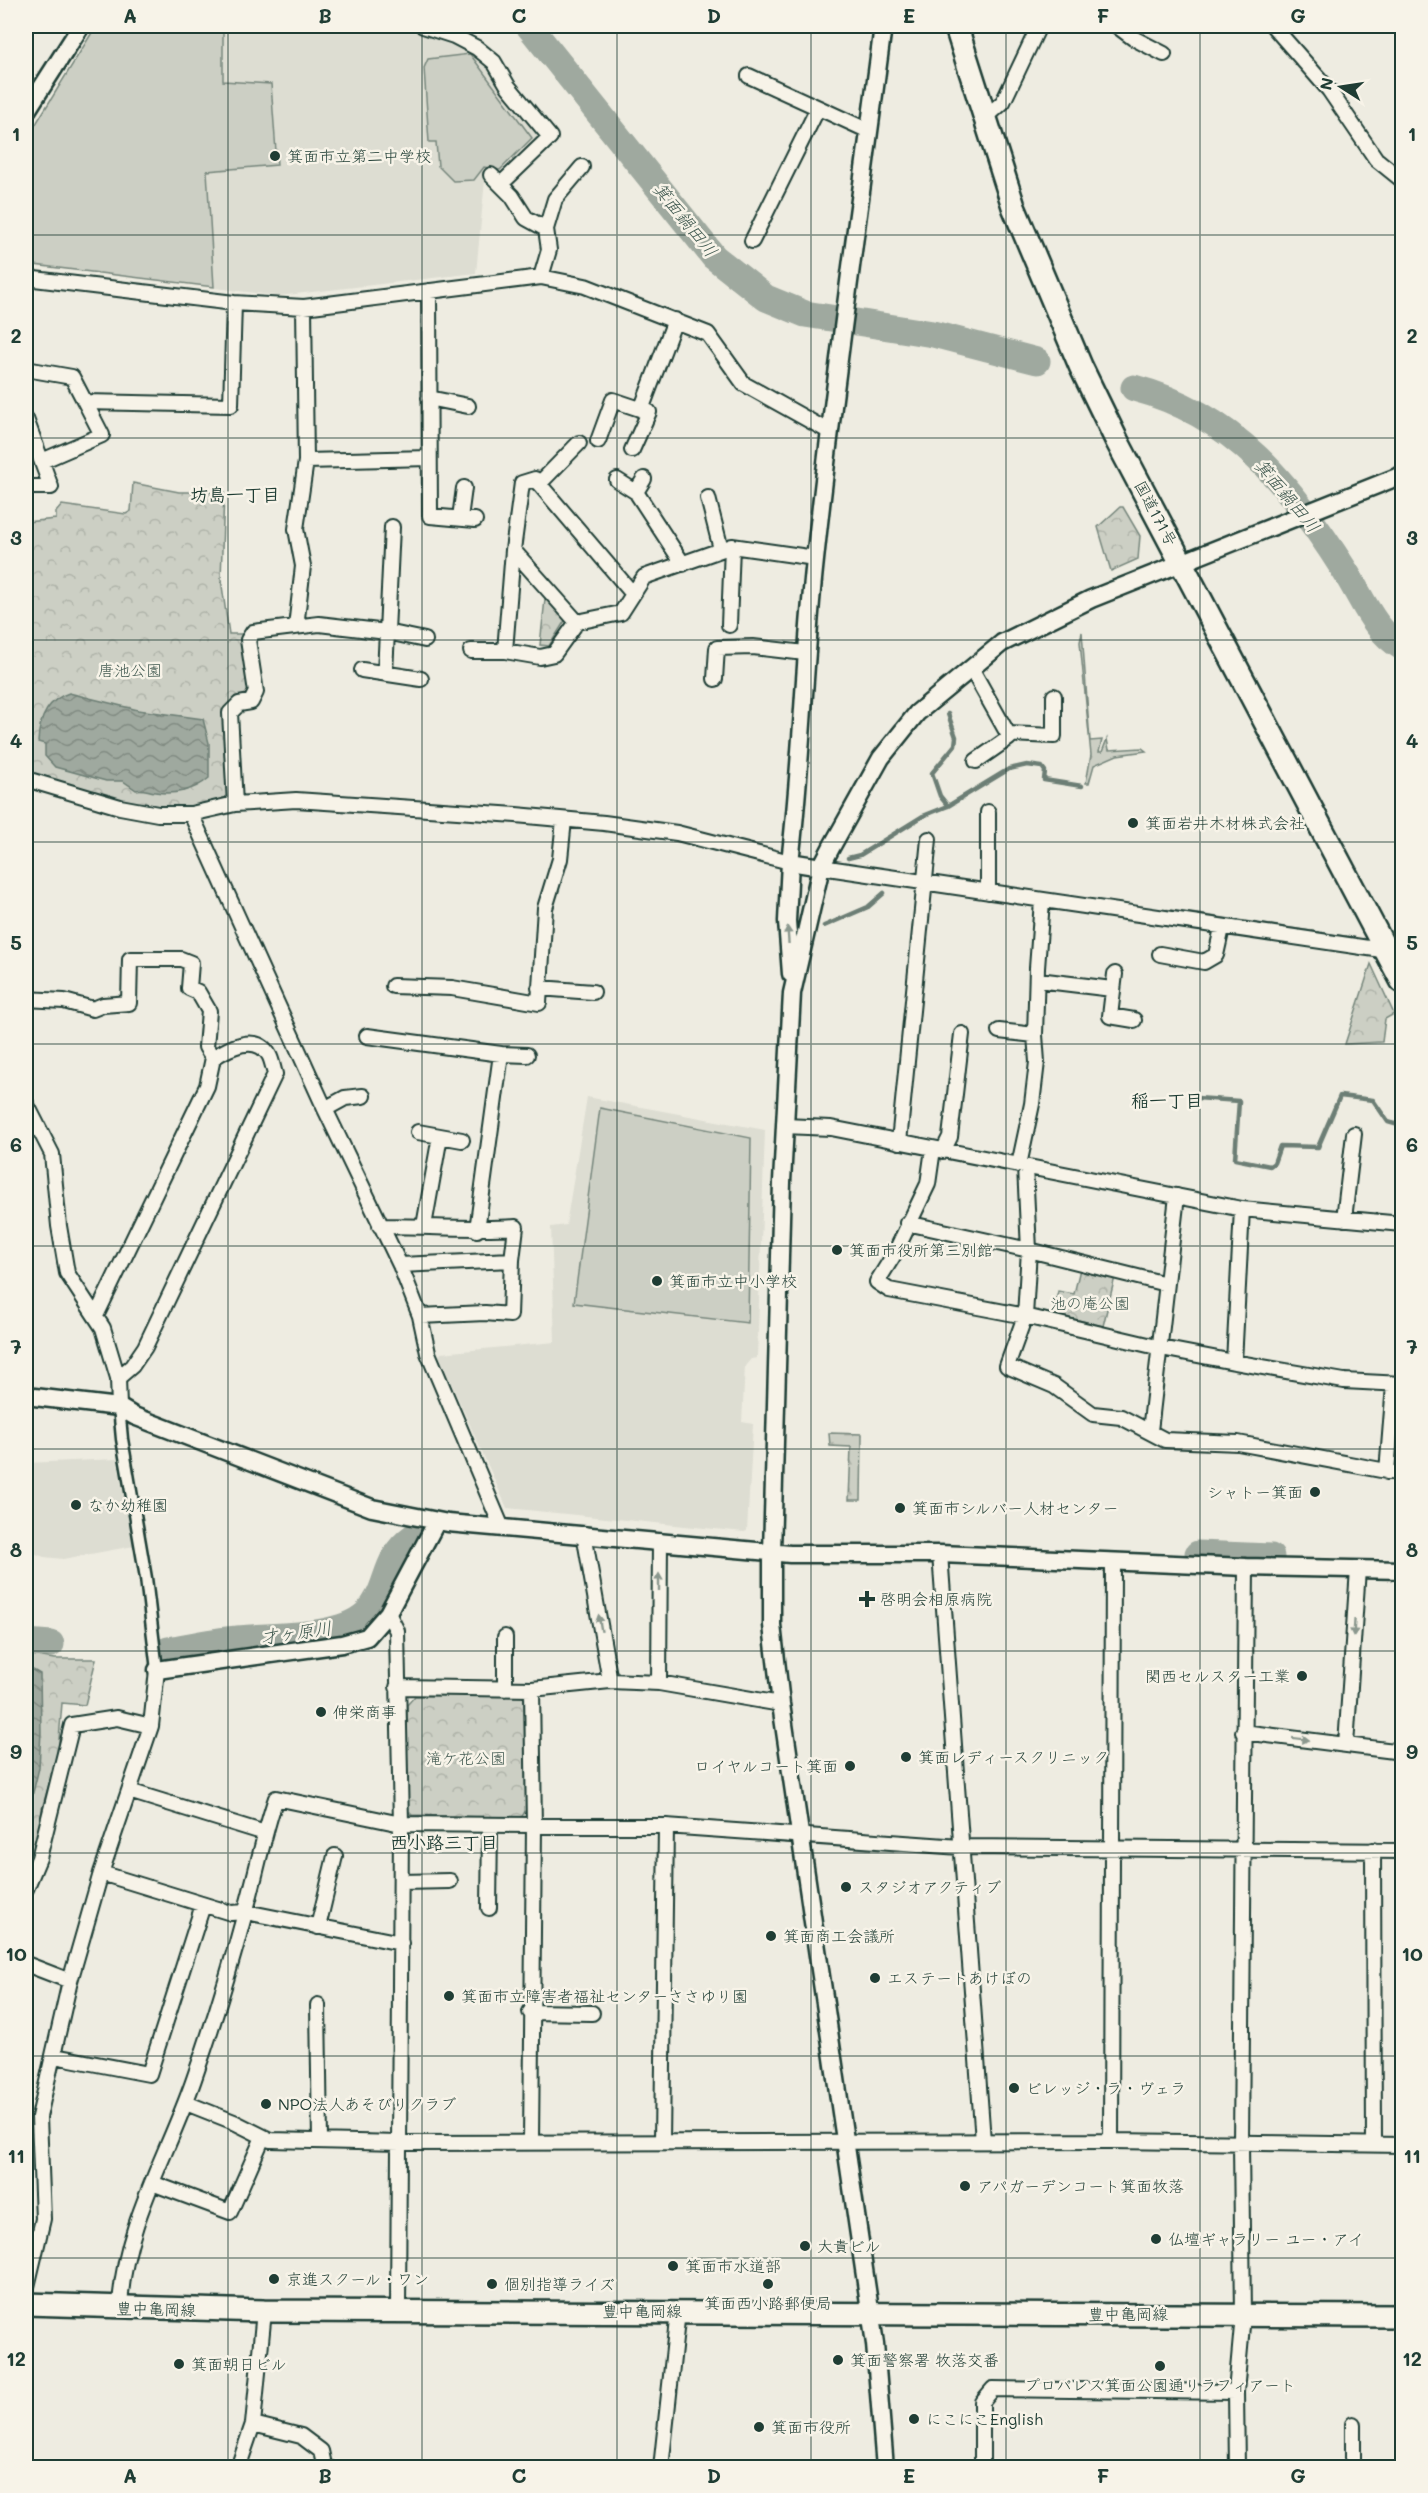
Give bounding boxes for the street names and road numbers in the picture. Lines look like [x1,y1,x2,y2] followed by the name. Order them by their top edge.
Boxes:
[1130,476,1182,549] street label: 国道171号
[116,2297,196,2320] street label: 豊中亀岡線
[602,2300,682,2321] street label: 豊中亀岡線
[1088,2303,1168,2324] street label: 豊中亀岡線

